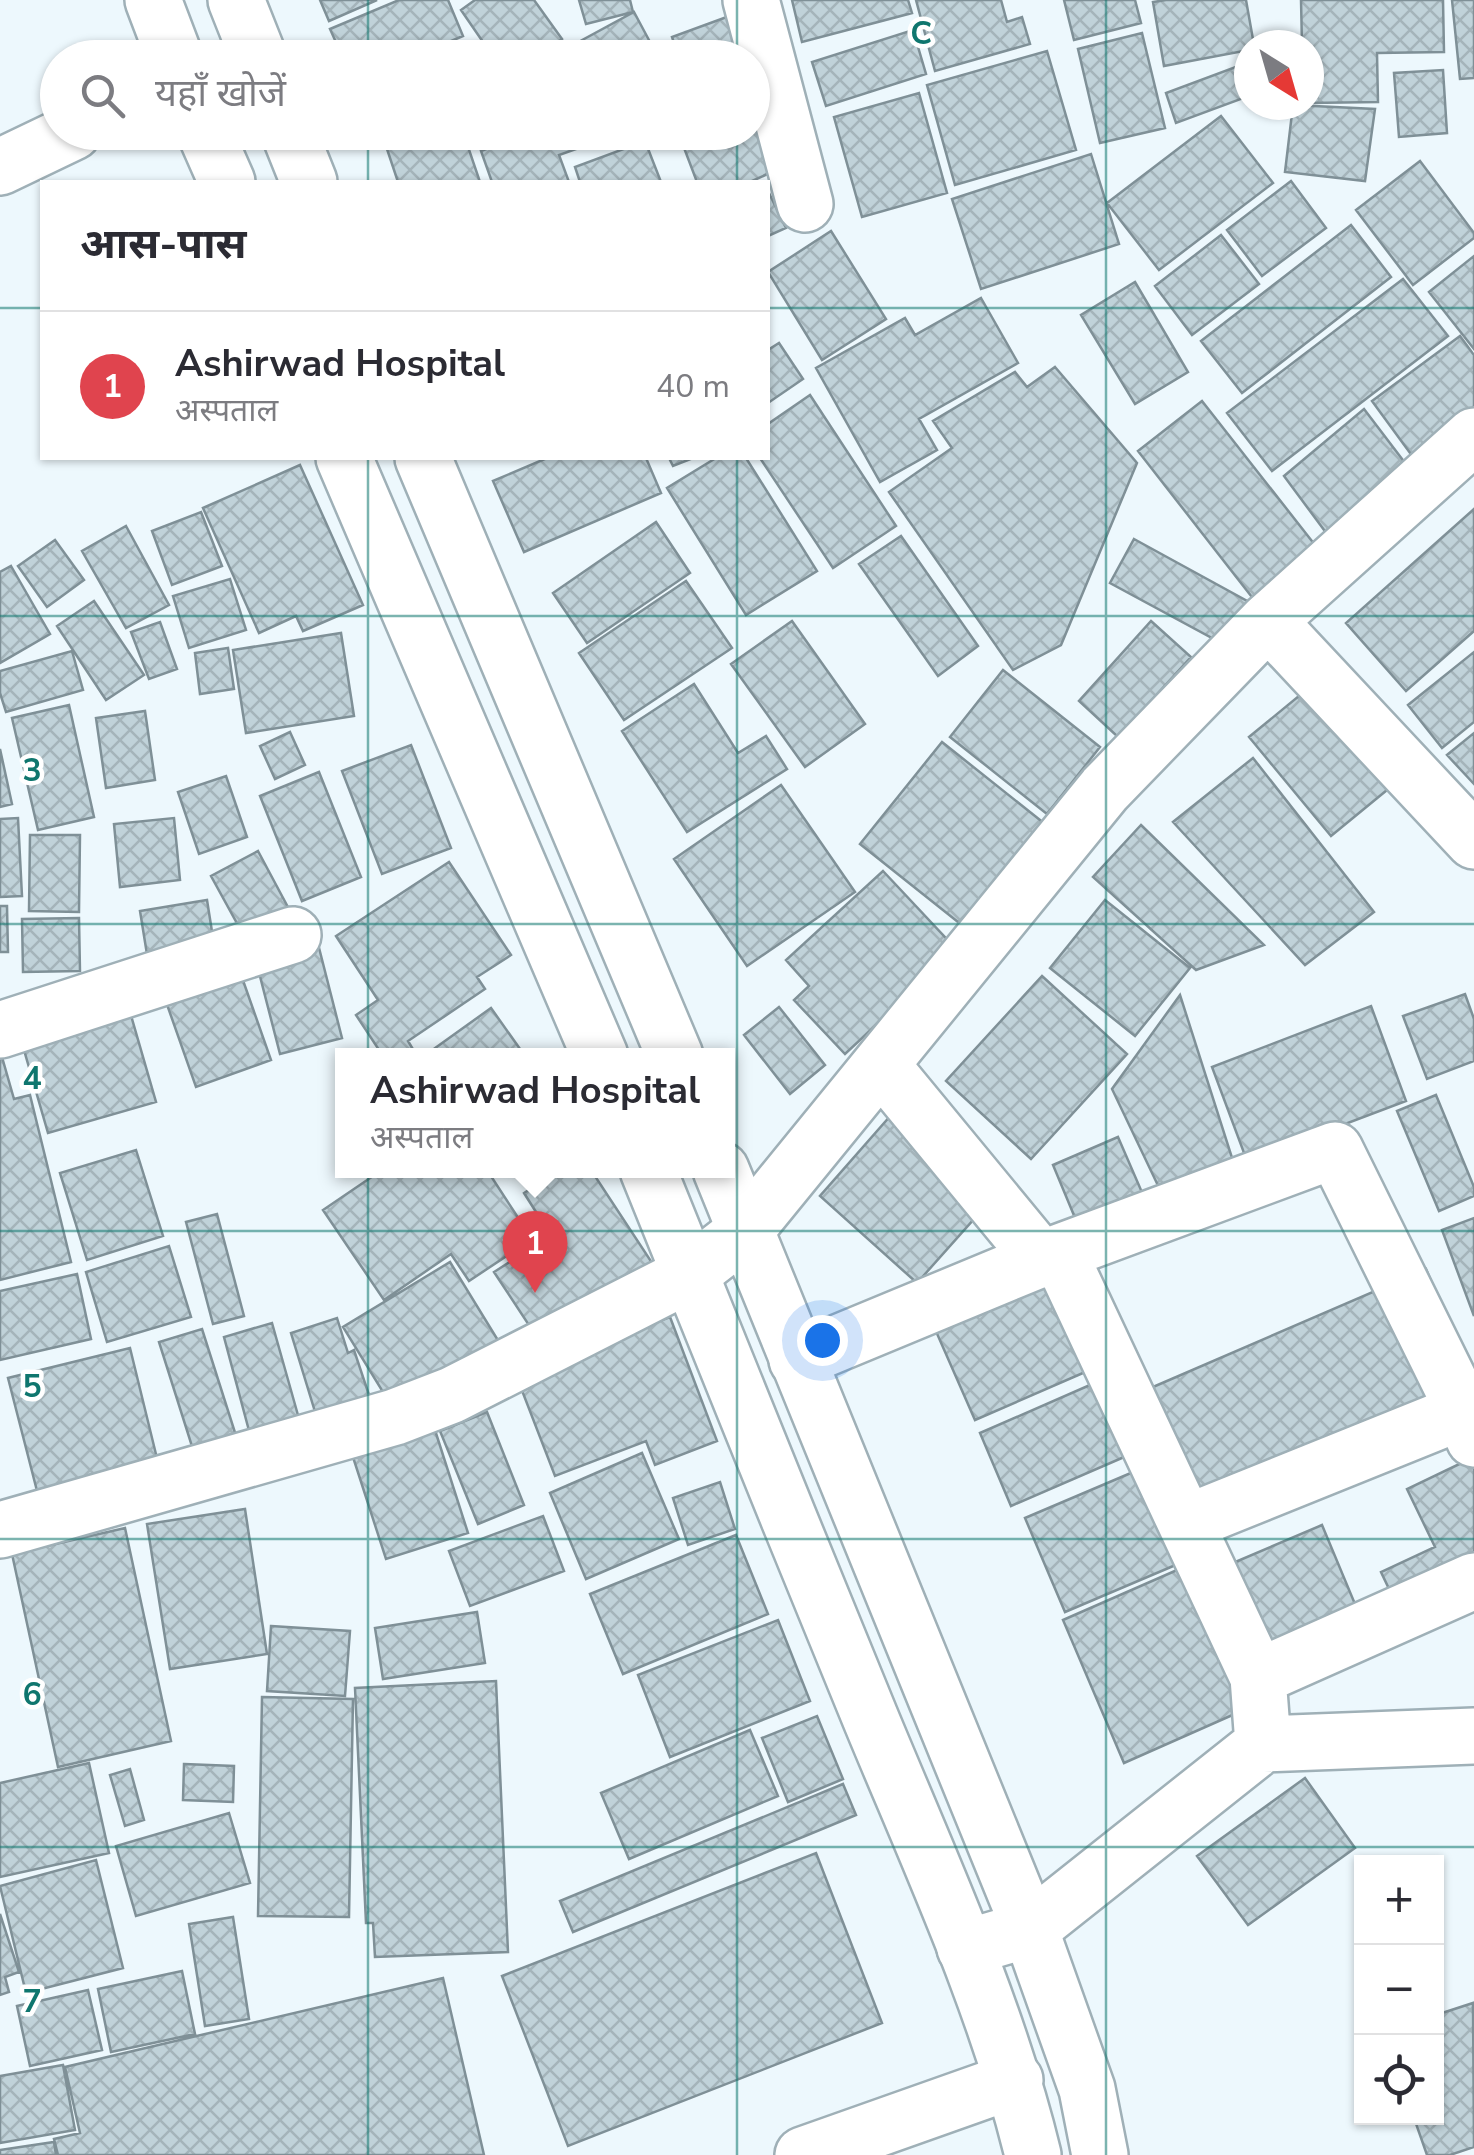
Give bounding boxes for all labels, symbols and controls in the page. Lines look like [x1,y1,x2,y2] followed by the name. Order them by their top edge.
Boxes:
[910,12,932,55] text: C
[1234,30,1324,120] north arrow
[40,40,770,150] search box
[75,68,130,123] icon: search
[155,68,286,119] text: यहाँ खोजें
[80,216,247,273] text: आस-पास
[175,338,505,389] text: Ashirwad Hospital
[103,365,122,408] text: 1
[656,365,730,408] text: 40 m
[175,389,278,432] text: अस्पताल
[22,749,42,792] text: 3
[335,1048,735,1178] popup
[22,1057,42,1100] text: 4
[370,1065,700,1116] text: Ashirwad Hospital
[370,1116,473,1159] text: अस्पताल
[502,1210,568,1293] pin: 1
[797,1315,848,1366] your location
[22,1365,42,1408] text: 5
[22,1673,42,1716] text: 6
[1354,1855,1444,2125] map controls
[1354,1855,1444,1945] button: +
[1354,1945,1444,2035] button: −
[22,1980,42,2023] text: 7
[1354,2035,1444,2125] button: locate

